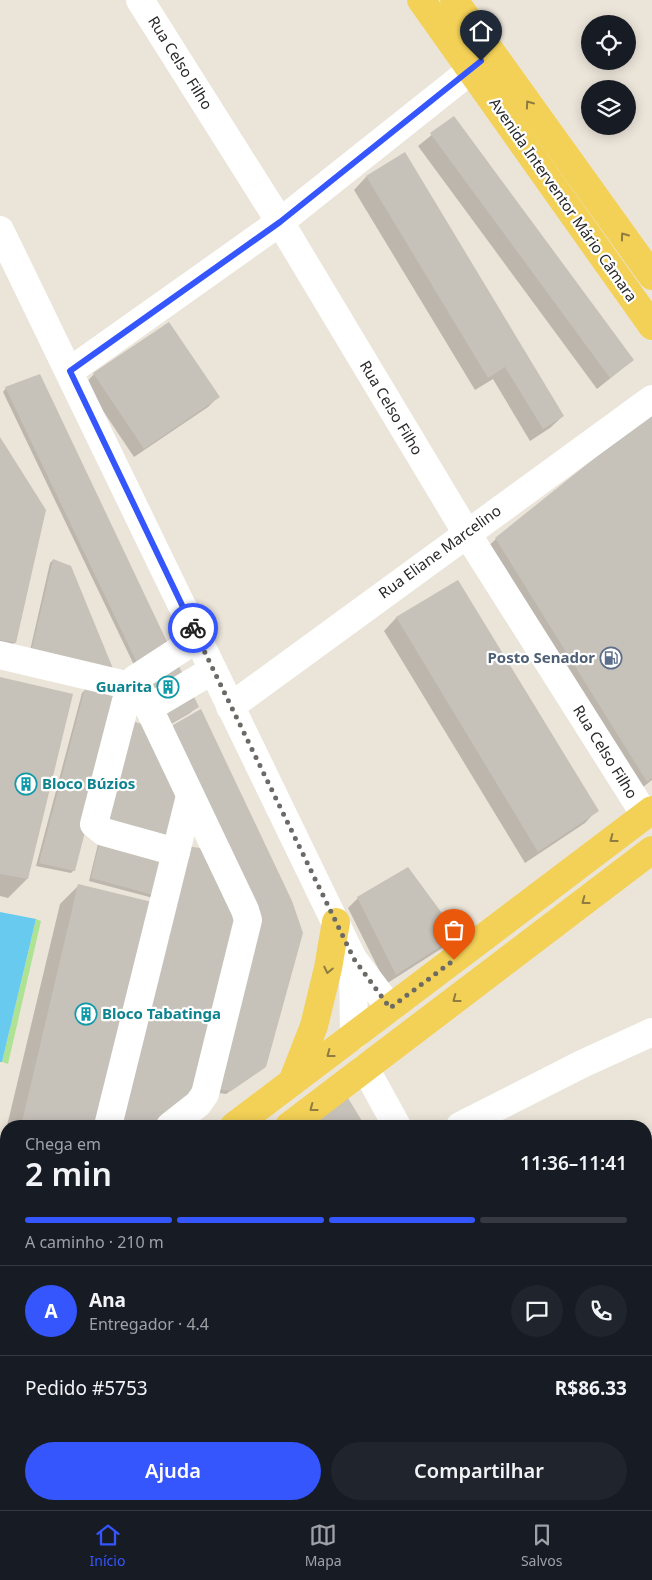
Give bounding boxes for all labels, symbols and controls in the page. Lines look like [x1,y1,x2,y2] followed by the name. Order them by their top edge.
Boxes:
[460,10,502,61] pin
[144,12,218,113] street label: Rua Celso Filho
[581,15,636,135] map controls
[581,15,636,70] button: locate
[467,17,495,45] icon: home
[581,80,636,135] button: layers
[486,94,642,305] street label: Avenida Interventor Mário Câmara
[525,101,535,110] one-way arrow
[621,233,629,242] one-way arrow
[356,357,428,458] street label: Rua Celso Filho
[374,500,505,602] street label: Rua Eliane Marcelino
[168,603,218,653] courier
[179,614,207,642] icon: bike
[599,646,623,670] fuel station icon: Posto Senador
[487,647,595,667] place label: Posto Senador
[156,675,180,699] building icon: Guarita
[96,676,152,696] place label: Guarita
[569,701,643,802] street label: Rua Celso Filho
[14,772,38,796] building icon: Bloco Búzios
[42,773,135,793] place label: Bloco Búzios
[610,834,619,842] one-way arrow
[581,895,591,904] one-way arrow
[433,909,475,960] pin
[440,916,468,944] icon: bag
[323,965,333,974] one-way arrow
[453,994,462,1002] one-way arrow
[74,1002,98,1026] building icon: Bloco Tabatinga
[102,1003,221,1023] place label: Bloco Tabatinga
[327,1048,336,1056] one-way arrow
[310,1103,319,1111] one-way arrow
[25,1133,101,1155] text: Chega em
[520,1150,627,1176] text: 11:36–11:41
[25,1152,112,1195] text: 2 min
[25,1231,164,1253] text: A caminho · 210 m
[511,1285,563,1337] button: chat
[575,1285,627,1337] button: phone
[89,1287,126,1313] text: Ana
[44,1298,58,1324] text: A
[89,1313,209,1335] text: Entregador · 4.4
[25,1375,148,1401] text: Pedido #5753
[555,1375,627,1401] text: R$86.33
[25,1442,321,1500] button: Ajuda
[331,1442,627,1500] button: Compartilhar
[90,1521,125,1570] tab: Início
[305,1521,342,1570] tab: Mapa
[521,1521,562,1570] tab: Salvos

